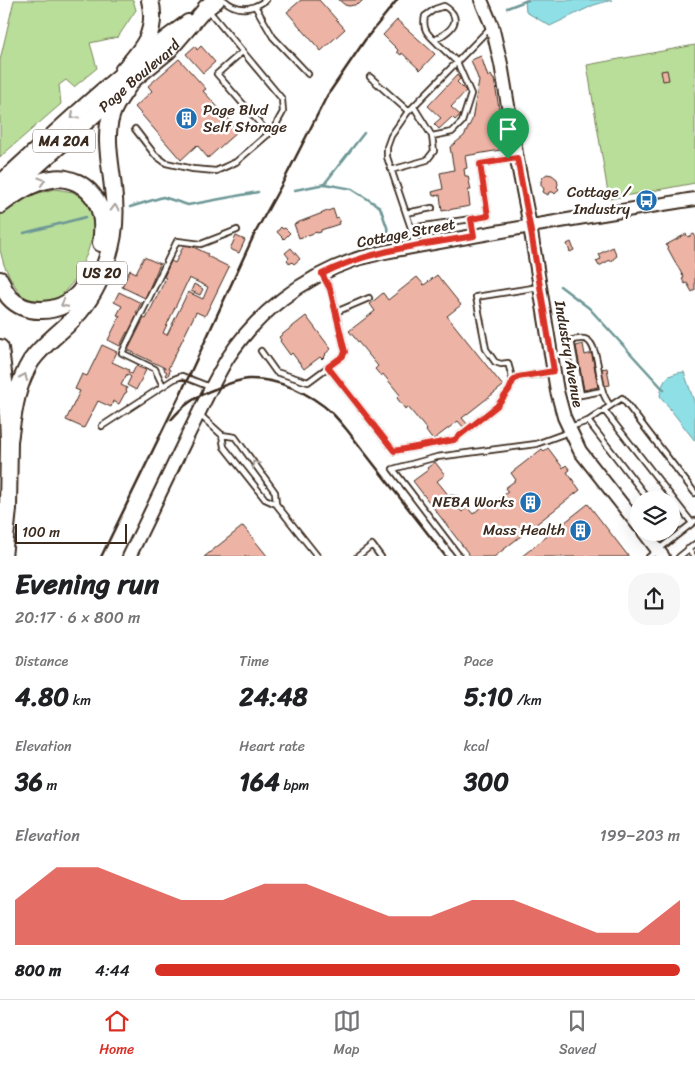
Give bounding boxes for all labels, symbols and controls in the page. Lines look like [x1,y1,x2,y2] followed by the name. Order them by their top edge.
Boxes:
[92,33,187,119] street label: Page Boulevard
[203,97,287,140] place label: Page Blvd Self Storage
[175,107,199,131] building icon: Page Blvd Self Storage
[487,108,529,159] pin
[71,110,80,119] one-way arrow
[494,115,522,143] icon: arrive
[33,130,95,152] road number: MA 20A
[38,177,46,187] one-way arrow
[567,179,632,222] place label: Cottage / Industry
[634,189,658,213] bus stop icon: Cottage / Industry
[109,204,120,212] one-way arrow
[355,211,458,255] street label: Cottage Street
[77,262,127,284] road number: US 20
[547,297,591,410] street label: Industry Avenue
[61,298,70,308] one-way arrow
[17,373,28,382] one-way arrow
[252,460,261,470] one-way arrow
[432,489,515,515] place label: NEBA Works
[518,490,542,514] building icon: NEBA Works
[630,491,680,541] map controls
[630,491,680,541] button: layers
[483,517,565,543] place label: Mass Health
[569,518,593,542] building icon: Mass Health
[22,520,60,545] text: 100 m
[15,522,128,545] scale bar
[15,559,159,608] text: Evening run
[628,573,680,625] button: share
[15,603,140,632] text: 20:17 · 6 × 800 m
[15,649,68,674] text: Distance
[239,649,269,674] text: Time
[464,649,493,674] text: Pace
[15,674,69,719] text: 4.80
[239,674,308,719] text: 24:48
[464,674,513,719] text: 5:10
[69,688,91,713] text: km
[513,688,542,713] text: /km
[15,734,72,759] text: Elevation
[239,734,305,759] text: Heart rate
[464,734,489,759] text: kcal
[15,759,43,804] text: 36
[239,759,280,804] text: 164
[464,759,509,804] text: 300
[43,773,57,798] text: m
[280,773,309,798] text: bpm
[15,821,80,850] text: Elevation
[600,821,680,850] text: 199–203 m
[15,956,61,985] text: 800 m
[95,956,130,985] text: 4:44
[99,1007,134,1062] tab: Home
[333,1007,361,1062] tab: Map
[559,1007,596,1062] tab: Saved

